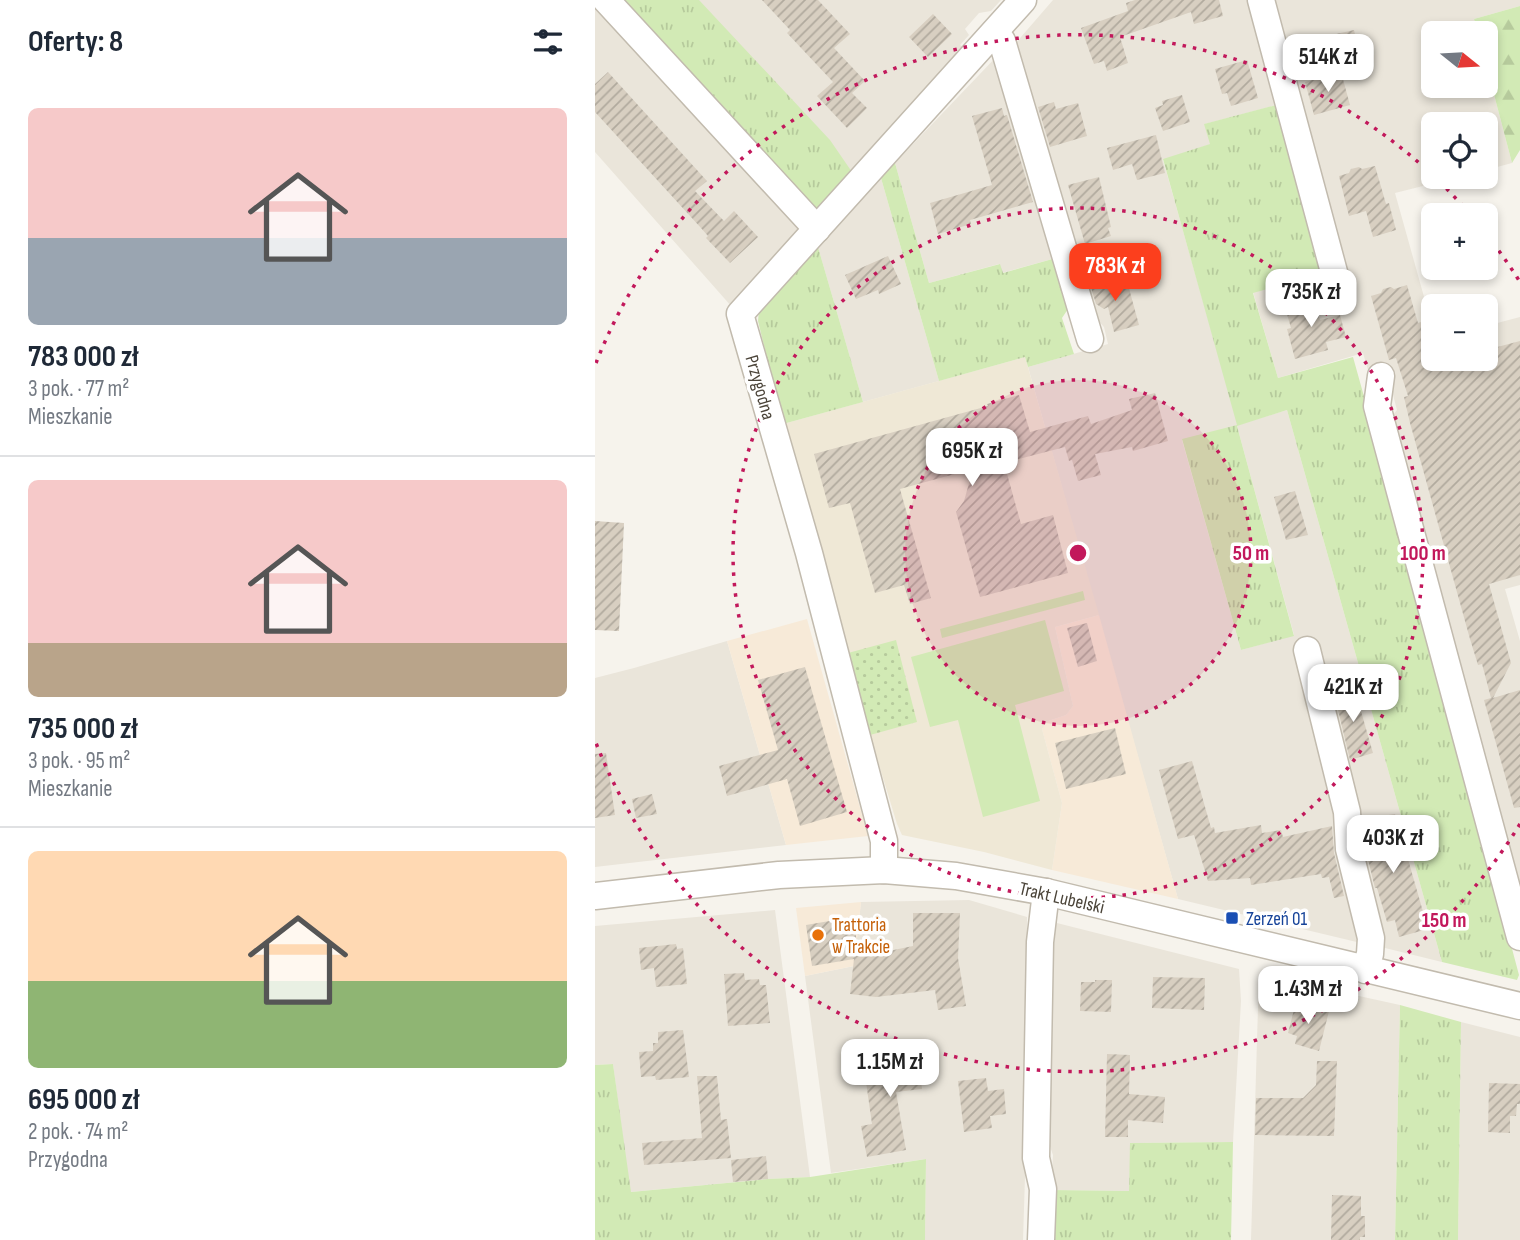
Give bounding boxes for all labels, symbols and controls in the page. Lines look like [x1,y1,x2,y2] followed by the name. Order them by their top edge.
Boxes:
[1421,21,1498,98] north arrow
[1421,21,1498,371] map controls
[529,23,567,61] icon: filters
[28,24,123,60] text: Oferty: 8
[1263,34,1393,94] pin: 514K zł
[1299,43,1357,71] text: 514K zł
[1421,112,1498,189] button: locate
[235,154,361,280] icon: home
[1421,203,1498,280] button: +
[1050,244,1180,303] pin: 783K zł
[1085,252,1145,280] text: 783K zł
[1246,270,1376,329] pin: 735K zł
[1282,278,1340,306] text: 735K zł
[1421,294,1498,371] button: −
[28,339,138,375] text: 783 000 zł
[739,353,780,422] street label: Przygodna
[28,375,129,403] text: 3 pok. · 77 m²
[28,403,112,431] text: Mieszkanie
[907,428,1037,488] pin: 695K zł
[942,437,1002,465] text: 695K zł
[235,526,361,652] icon: home
[1066,541,1090,565] centre of rings
[1233,541,1269,566] text: 50 m
[1400,541,1446,566] text: 100 m
[1288,664,1418,724] pin: 421K zł
[1324,673,1382,701] text: 421K zł
[28,711,138,747] text: 735 000 zł
[28,747,130,775] text: 3 pok. · 95 m²
[28,775,112,803] text: Mieszkanie
[1328,816,1458,875] pin: 403K zł
[1363,824,1423,852] text: 403K zł
[1017,878,1106,919] street label: Trakt Lubelski
[235,897,361,1023] icon: home
[1246,908,1307,931] place label: Zerzeń 01
[1422,908,1466,933] text: 150 m
[1224,910,1240,926] marker: Zerzeń 01
[832,914,890,959] place label: Trattoria w Trakcie
[810,927,826,943] marker: Trattoria w Trakcie
[1236,967,1380,1026] pin: 1.43M zł
[1274,975,1342,1003] text: 1.43M zł
[818,1040,962,1099] pin: 1.15M zł
[857,1048,923,1076] text: 1.15M zł
[28,1082,139,1118] text: 695 000 zł
[28,1118,128,1146] text: 2 pok. · 74 m²
[28,1146,108,1174] text: Przygodna

